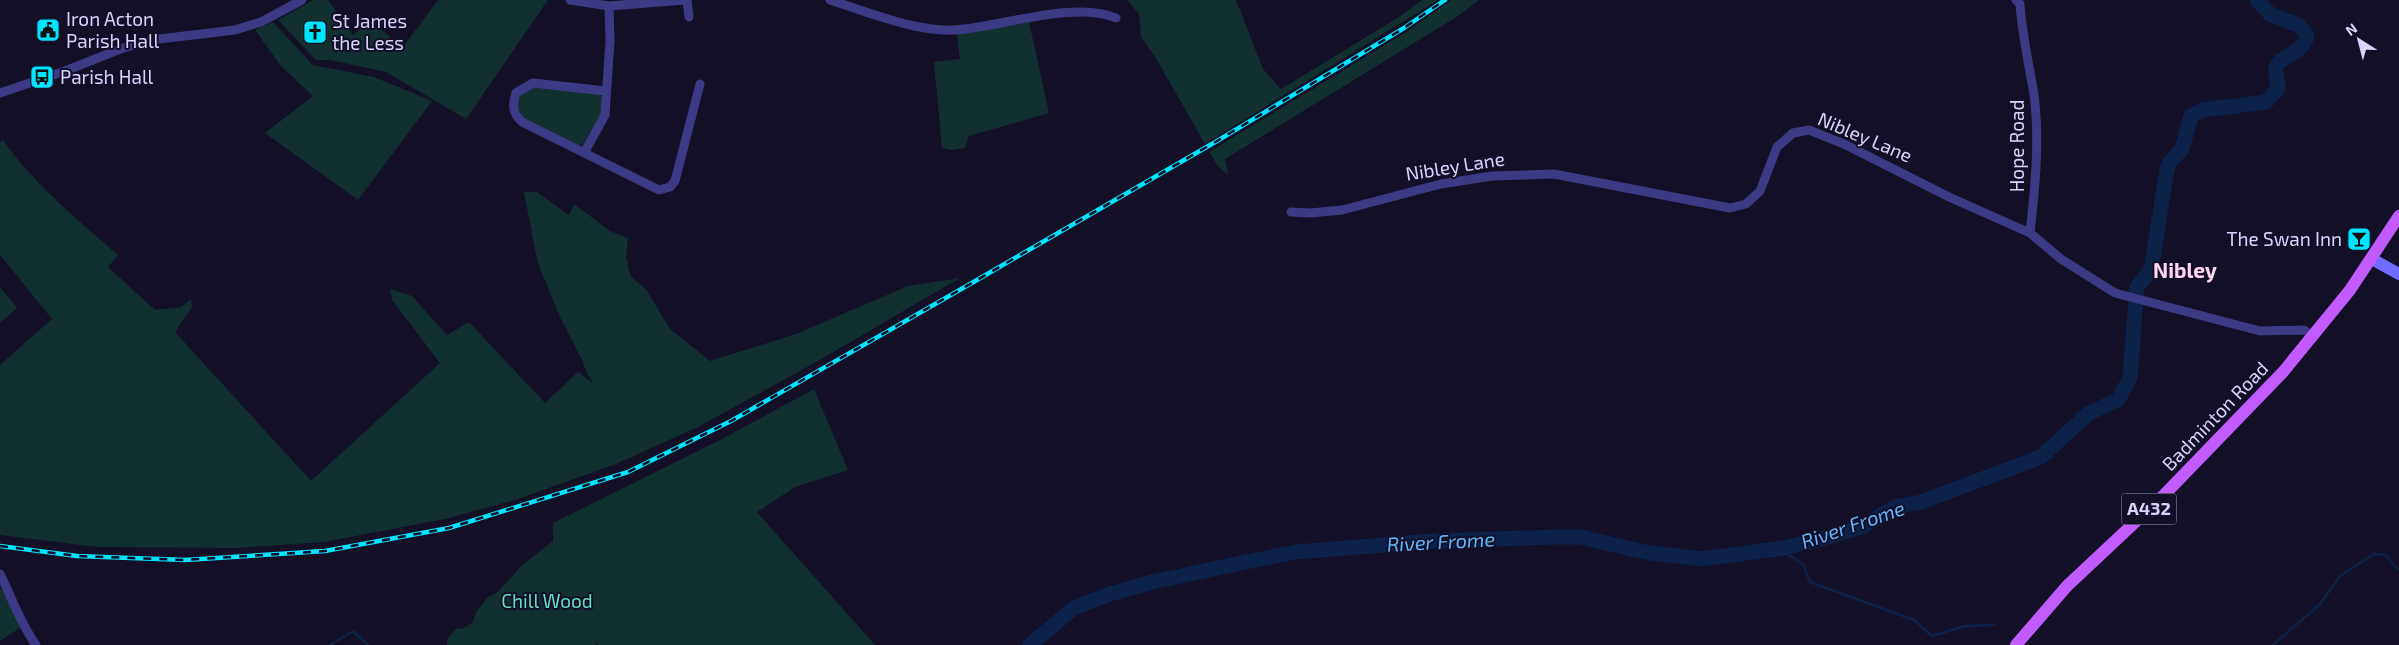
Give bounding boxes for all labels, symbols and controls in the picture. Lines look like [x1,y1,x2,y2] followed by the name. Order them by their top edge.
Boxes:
[66,7,160,52] place label: Iron Acton Parish Hall
[332,9,407,54] place label: St James the Less
[2334,15,2384,65] north arrow
[35,17,61,43] public building icon: Iron Acton Parish Hall
[302,19,328,45] church icon: St James the Less
[2342,19,2360,39] text: N
[29,64,55,90] bus stop icon: Parish Hall
[60,65,154,88] place label: Parish Hall
[2005,100,2028,192] street label: Hope Road
[1815,106,1916,167] street label: Nibley Lane
[1404,146,1506,185] street label: Nibley Lane
[2346,226,2372,252] bar icon: The Swan Inn
[2227,227,2342,250] place label: The Swan Inn
[2153,257,2217,283] district label: Nibley
[2157,356,2272,475] street label: Badminton Road
[2122,494,2176,524] road number: A432
[1798,495,1908,553] water label: River Frome
[1386,526,1496,556] water label: River Frome
[501,589,593,612] park label: Chill Wood

